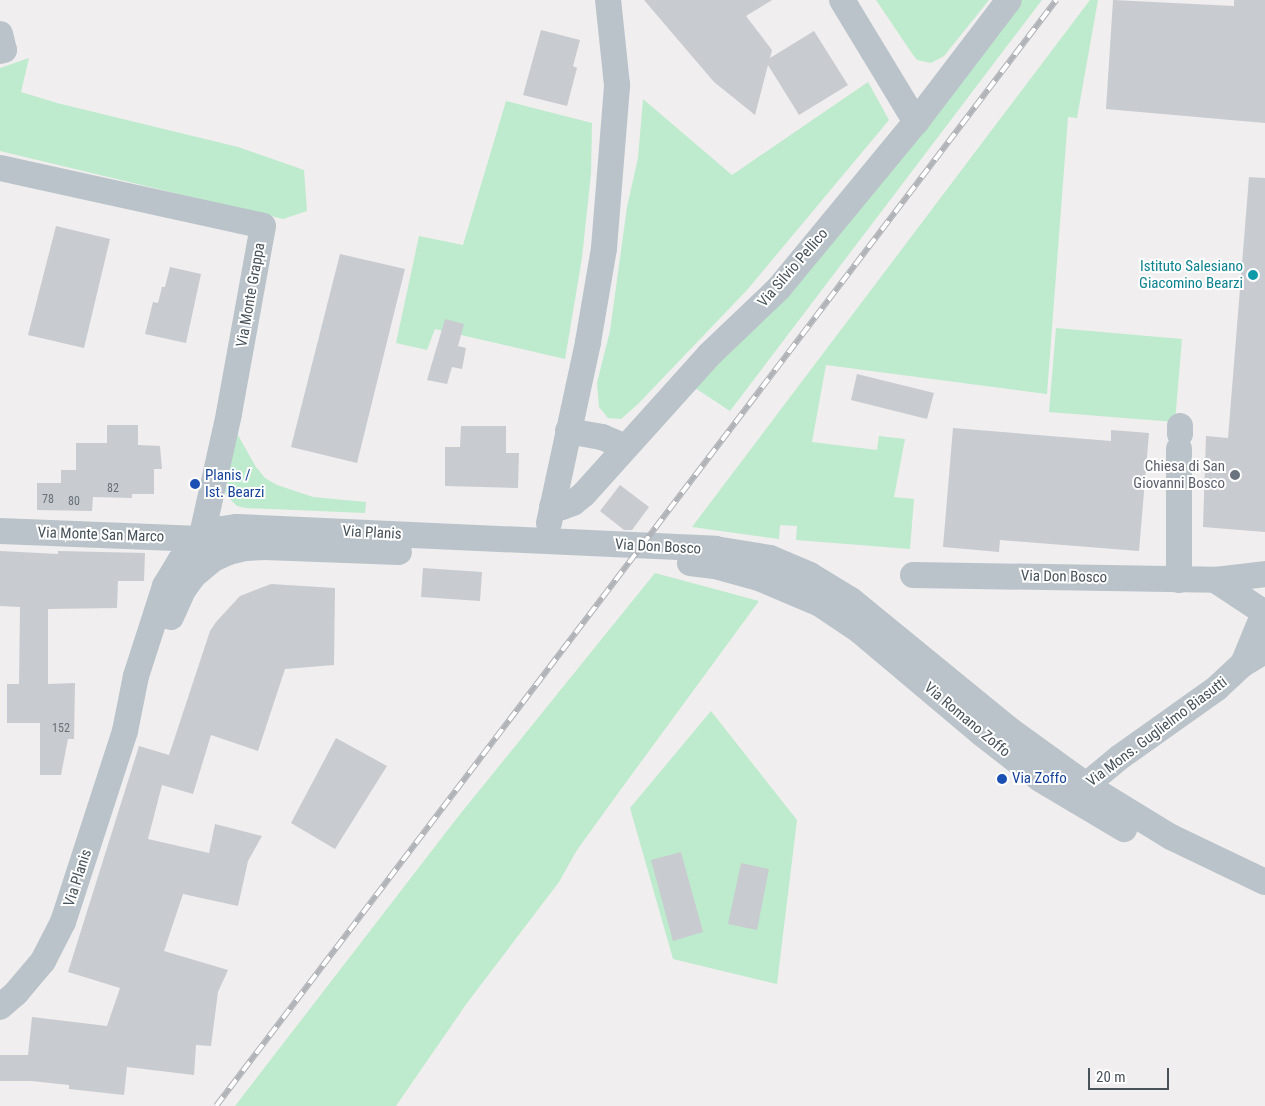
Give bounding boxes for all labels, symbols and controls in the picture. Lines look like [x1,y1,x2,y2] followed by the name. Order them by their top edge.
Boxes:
[754,225,832,311] street label: Via Silvio Pellico
[233,241,269,349] street label: Via Monte Grappa
[1139,257,1243,292] place label: Istituto Salesiano Giacomino Bearzi
[1247,269,1259,281] marker: Istituto Salesiano Giacomino Bearzi
[1133,457,1225,492] place label: Chiesa di San Giovanni Bosco
[205,466,264,501] place label: Planis / Ist. Bearzi
[1229,469,1241,481] marker: Chiesa di San Giovanni Bosco
[189,478,201,490] marker: Planis / Ist. Bearzi
[107,482,119,496] house number: 82
[42,493,54,507] house number: 78
[68,495,80,509] house number: 80
[342,522,402,544] street label: Via Planis
[37,524,165,546] street label: Via Monte San Marco
[614,536,702,558] street label: Via Don Bosco
[1021,567,1107,587] street label: Via Don Bosco
[1083,673,1231,791] street label: Via Mons. Guglielmo Biasutti
[920,679,1014,761] street label: Via Romano Zoffo
[52,722,70,736] house number: 152
[1012,770,1067,788] place label: Via Zoffo
[996,773,1008,785] marker: Via Zoffo
[60,847,96,909] street label: Via Planis
[1090,1058,1171,1090] scale bar
[1096,1068,1126,1086] text: 20 m

